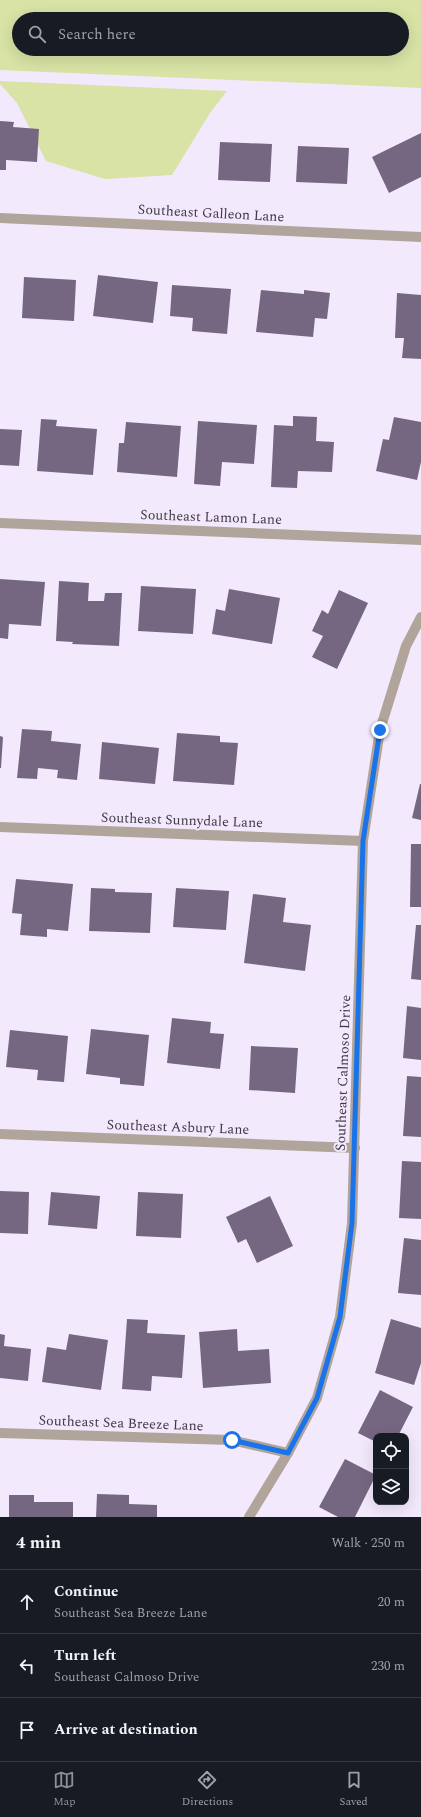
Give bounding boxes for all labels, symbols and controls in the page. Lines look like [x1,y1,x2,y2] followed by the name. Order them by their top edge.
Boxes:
[12,12,409,56] search box
[26,23,48,45] icon: search
[58,23,136,46] text: Search here
[137,199,285,227] street label: Southeast Galleon Lane
[140,504,282,530] street label: Southeast Lamon Lane
[371,721,389,739] route end
[101,807,264,833] street label: Southeast Sunnydale Lane
[330,994,356,1151] street label: Southeast Calmoso Drive
[106,1114,250,1140] street label: Southeast Asbury Lane
[38,1410,204,1436] street label: Southeast Sea Breeze Lane
[223,1431,241,1449] route start
[373,1433,409,1505] map controls
[373,1433,409,1469] button: locate
[373,1469,409,1505] button: layers
[16,1530,61,1556] text: 4 min
[331,1533,405,1553] text: Walk · 250 m
[54,1580,119,1603] text: Continue
[16,1591,38,1613] icon: ahead
[378,1592,405,1612] text: 20 m
[54,1603,207,1623] text: Southeast Sea Breeze Lane
[54,1644,116,1667] text: Turn left
[16,1655,38,1677] icon: left
[371,1656,405,1676] text: 230 m
[54,1667,199,1687] text: Southeast Calmoso Drive
[54,1718,198,1741] text: Arrive at destination
[16,1719,38,1741] icon: arrive
[53,1769,75,1810] tab: Map
[182,1769,233,1810] tab: Directions
[340,1769,368,1810] tab: Saved

